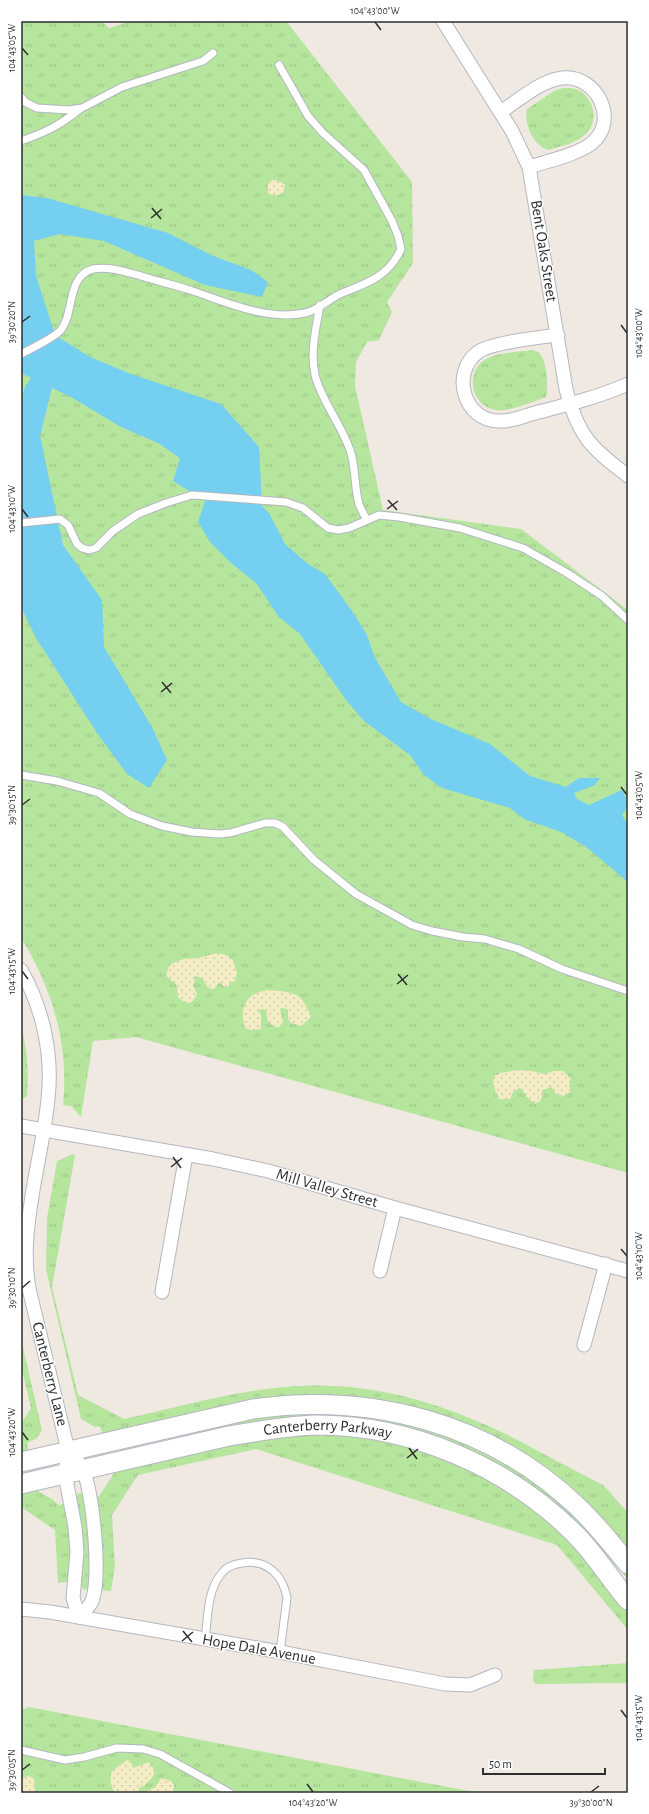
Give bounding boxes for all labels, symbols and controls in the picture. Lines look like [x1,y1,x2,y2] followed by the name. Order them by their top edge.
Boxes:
[350,6,400,16] text: 104°43'00"W
[7,24,17,72] text: 104°43'05"W
[528,199,560,303] street label: Bent Oaks Street
[7,301,17,343] text: 39°30'20"N
[634,308,644,358] text: 104°43'00"W
[7,485,17,533] text: 104°43'10"W
[634,771,644,819] text: 104°43'05"W
[7,785,17,825] text: 39°30'15"N
[7,948,17,994] text: 104°43'15"W
[274,1166,380,1211] street label: Mill Valley Street
[634,1232,644,1280] text: 104°43'10"W
[7,1267,17,1309] text: 39°30'10"N
[28,1320,71,1428] street label: Canterberry Lane
[7,1408,17,1456] text: 104°43'20"W
[262,1417,394,1442] street label: Canterberry Parkway
[201,1631,317,1667] street label: Hope Dale Avenue
[634,1695,644,1741] text: 104°43'15"W
[7,1749,17,1791] text: 39°30'05"N
[483,1750,605,1776] scale bar
[489,1758,512,1770] text: 50 m
[289,1798,337,1808] text: 104°43'20"W
[570,1798,613,1808] text: 39°30'00"N

